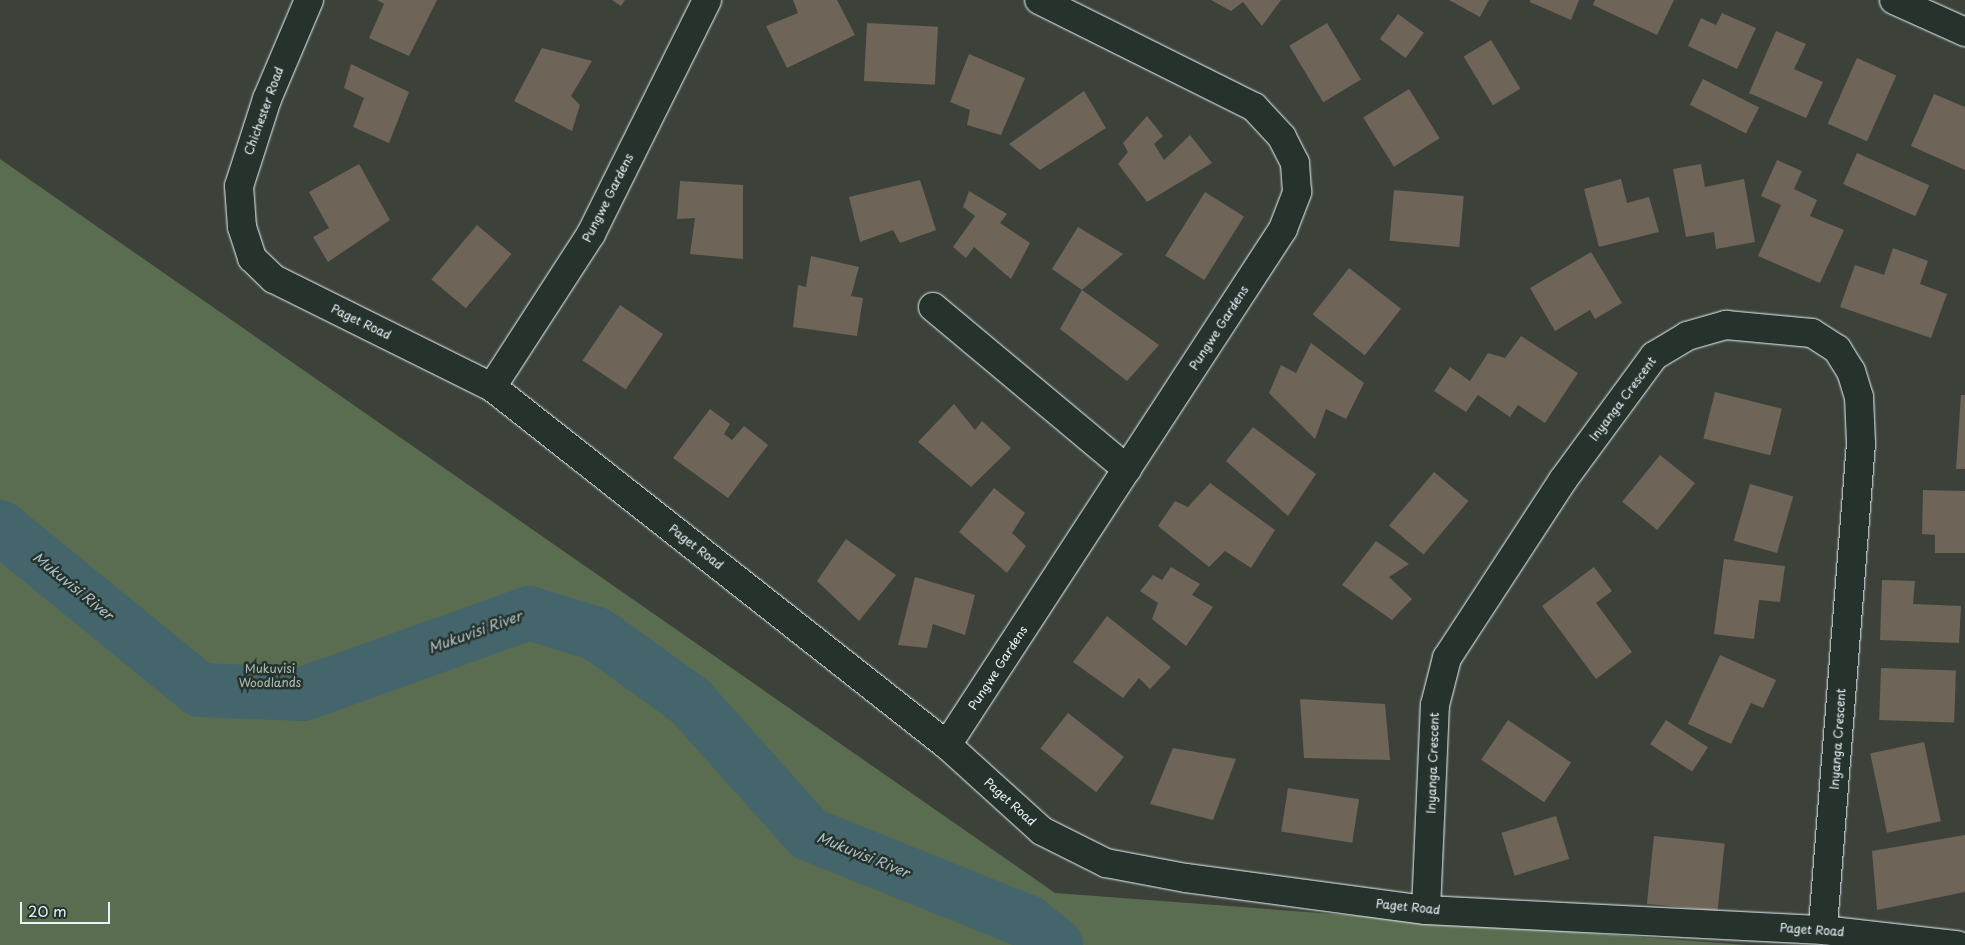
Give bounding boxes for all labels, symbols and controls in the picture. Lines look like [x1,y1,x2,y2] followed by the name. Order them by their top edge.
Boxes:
[241,64,287,158] street label: Chichester Road
[580,152,636,244] street label: Pungwe Gardens
[1187,284,1251,372] street label: Pungwe Gardens
[329,301,393,343] street label: Paget Road
[1587,354,1659,444] street label: Inyanga Crescent
[666,521,726,573] street label: Paget Road
[30,549,116,623] water label: Mukuvisi River
[426,607,524,657] water label: Mukuvisi River
[966,624,1030,712] street label: Pungwe Gardens
[239,662,301,690] park label: Mukuvisi Woodlands
[1827,688,1849,790] street label: Inyanga Crescent
[1424,712,1442,814] street label: Inyanga Crescent
[981,775,1039,829] street label: Paget Road
[815,829,911,881] water label: Mukuvisi River
[22,892,112,924] scale bar
[1375,896,1441,918] street label: Paget Road
[28,899,67,922] text: 20 m
[1779,921,1845,939] street label: Paget Road

